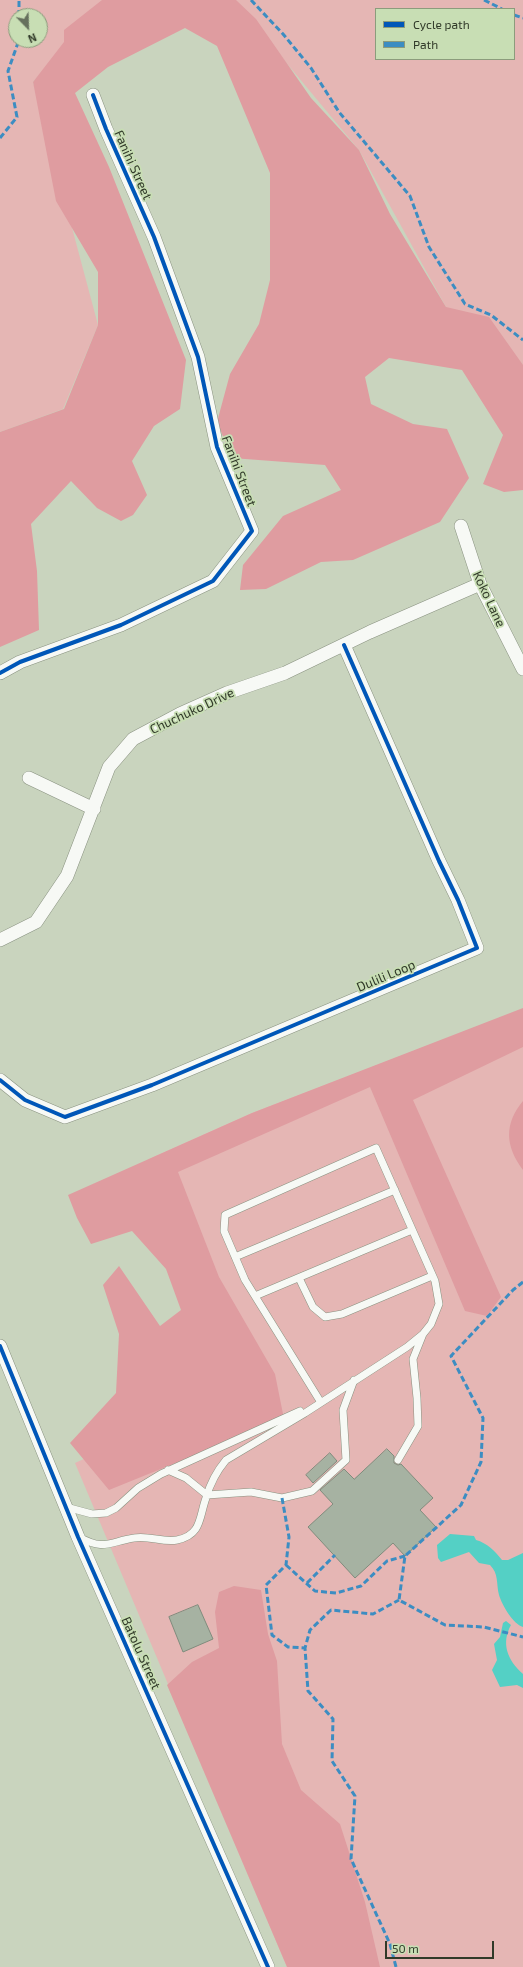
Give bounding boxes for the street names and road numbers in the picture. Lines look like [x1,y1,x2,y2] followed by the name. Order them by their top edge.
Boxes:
[111,128,155,202] street label: Fanihi Street
[218,433,260,509] street label: Fanihi Street
[469,569,509,629] street label: Koko Lane
[147,685,237,737] street label: Chuchuko Drive
[354,957,418,995] street label: Dulili Loop
[118,1614,164,1692] street label: Batolu Street

